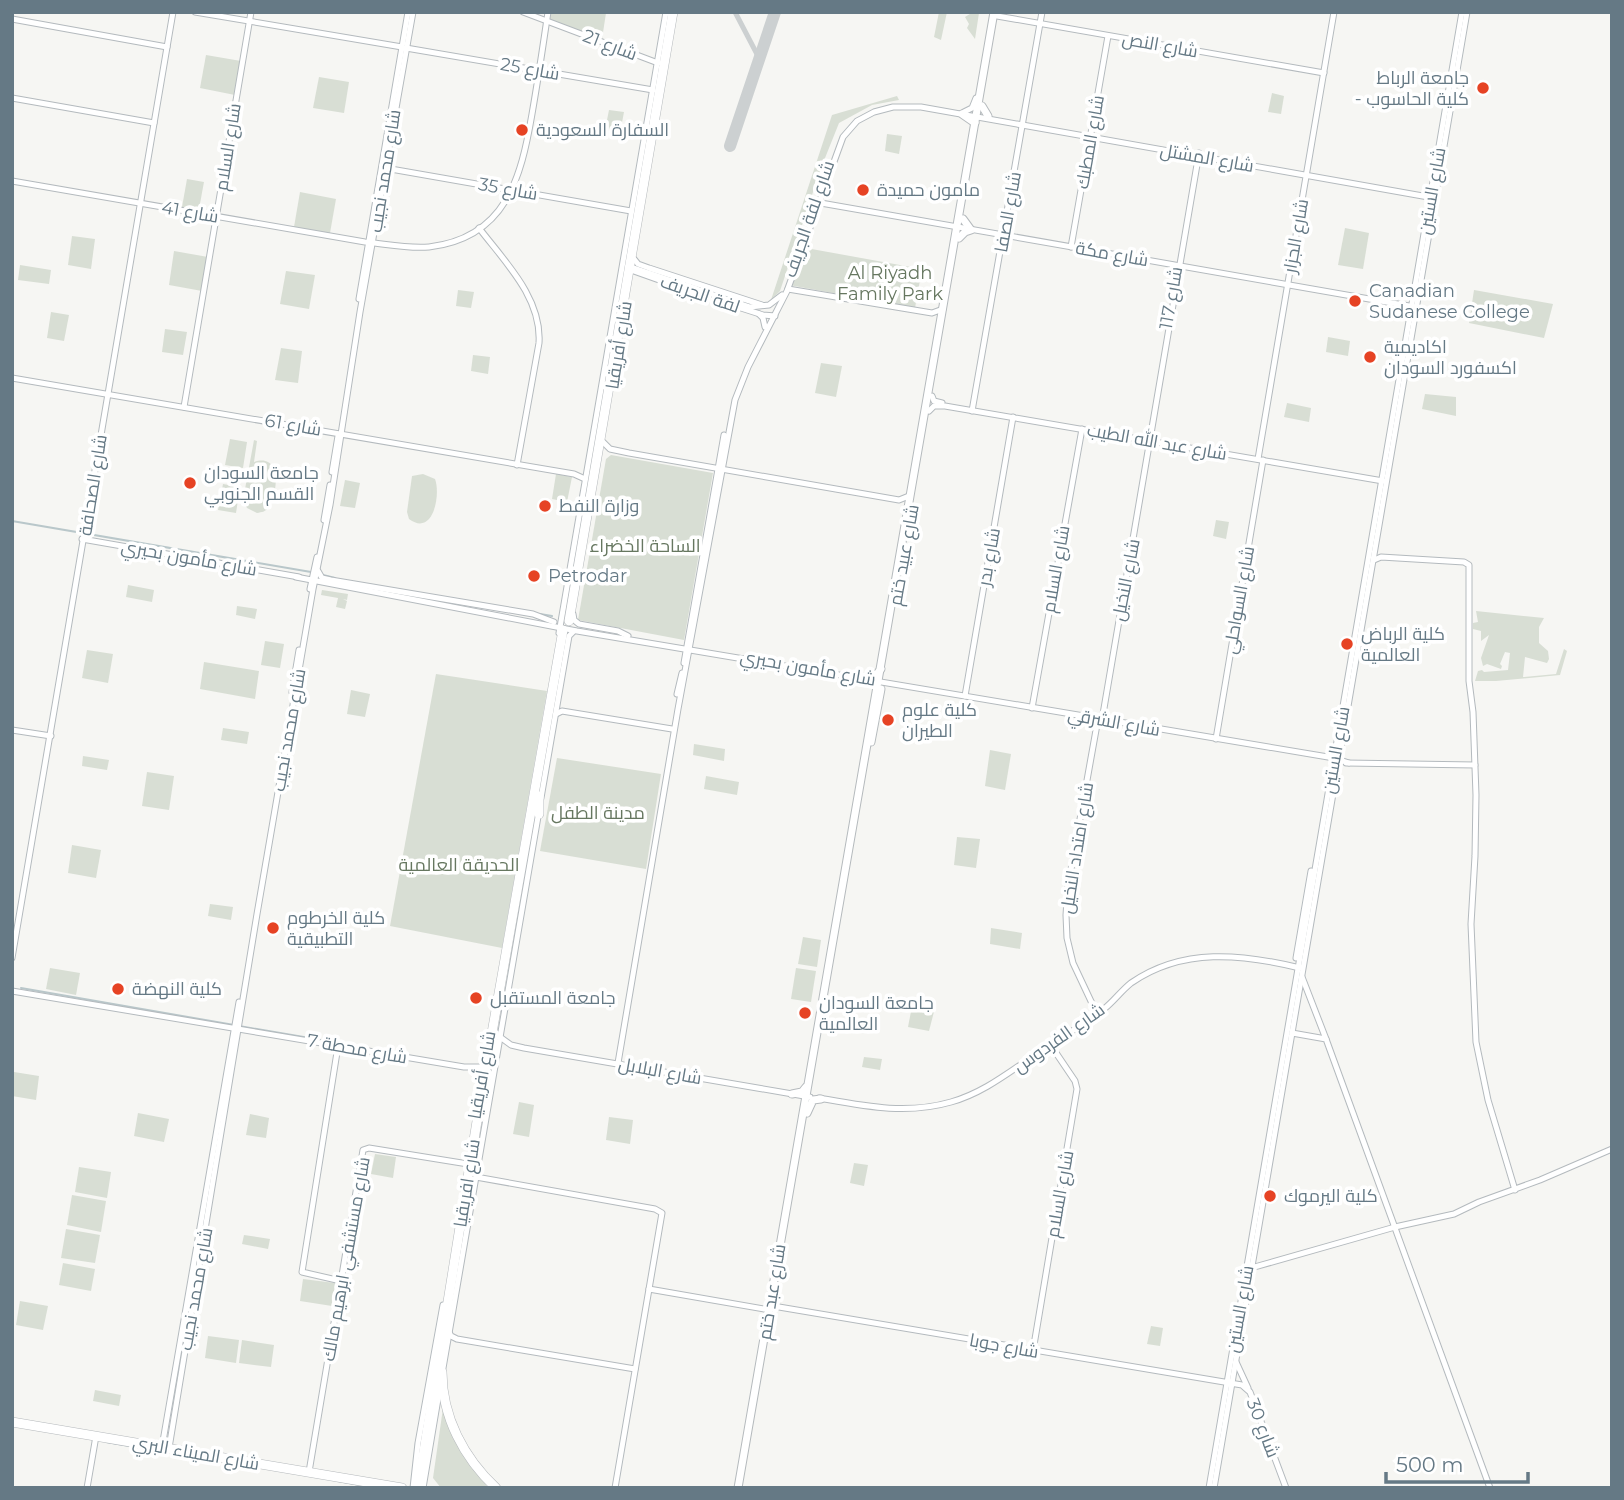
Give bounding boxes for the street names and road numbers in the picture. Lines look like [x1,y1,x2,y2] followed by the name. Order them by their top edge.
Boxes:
[579,25,640,66] street label: شارع 21
[1120,28,1200,63] street label: شارع النص
[498,53,561,86] street label: شارع 25
[1071,93,1110,191] street label: شارع المطبك
[210,102,247,192] street label: شارع السلام
[364,108,407,234] street label: شارع محمد نجيب
[1158,139,1256,178] street label: شارع المشتل
[1414,146,1451,236] street label: شارع الستين
[779,158,840,281] street label: شارع لفة الجريف
[990,170,1027,254] street label: شارع الصفا
[476,173,539,206] street label: شارع 35
[160,196,220,229] street label: شارع 41
[1278,197,1314,276] street label: شارع الجزار
[1074,237,1150,272] street label: شارع مكة
[1155,265,1188,331] street label: شارع 117
[657,270,743,318] street label: لفة الجريف
[601,299,638,391] street label: شارع أفريقيا
[263,409,323,442] street label: شارع 61
[1085,418,1229,466] street label: شارع عبد الله الطيب
[74,433,113,537] street label: شارع الصحافة
[884,503,925,607] street label: شارع عبيد ختم
[1038,524,1075,615] street label: شارع السلام
[973,526,1006,589] street label: شارع بدر
[119,535,259,584] street label: شارع مأمون بحيري
[1107,537,1146,623] street label: شارع النخيل
[1219,544,1262,656] street label: شارع السواحلي
[738,645,878,694] street label: شارع مأمون بحيري
[267,667,312,793] street label: شارع محمد نجيب
[1066,703,1162,744] street label: شارع الشرقي
[1318,705,1355,795] street label: شارع الستين
[1056,781,1099,916] street label: شارع امتداد النخيل
[1009,998,1110,1078] street label: شارع الفردوس
[305,1029,409,1070] street label: شارع محطة 7
[463,1029,502,1121] street label: شارع أفريقيا
[616,1053,703,1090] street label: شارع البلابل
[449,1137,486,1229] street label: شارع افريقيا
[1042,1149,1079,1240] street label: شارع السلام
[317,1155,378,1364] street label: شارع مستشفي ابرهيم مالك
[174,1226,219,1352] street label: شارع محمد نجيب
[754,1242,791,1342] street label: شارع عبد ختم
[1222,1264,1259,1354] street label: شارع الستين
[967,1329,1040,1364] street label: شارع جوبا
[1241,1395,1284,1461] street label: شارع 30
[130,1431,261,1478] street label: شارع الميناء البري

